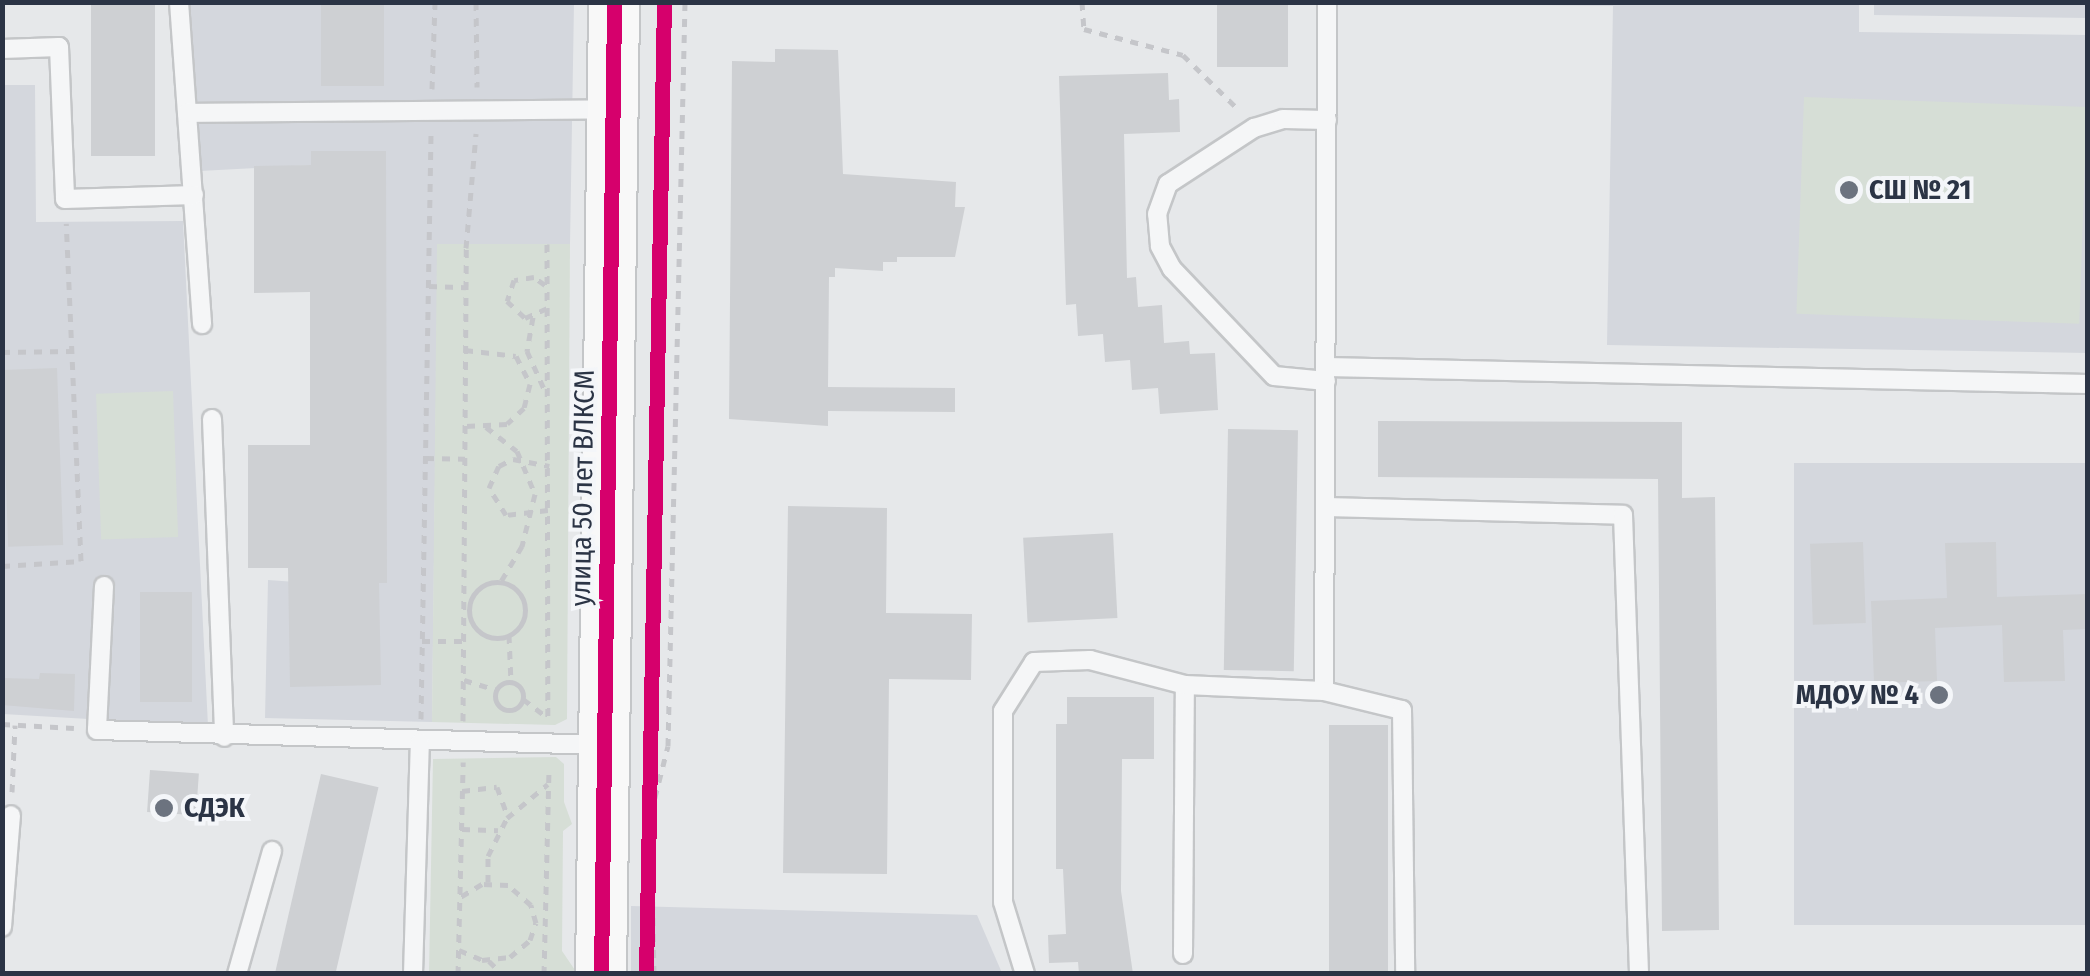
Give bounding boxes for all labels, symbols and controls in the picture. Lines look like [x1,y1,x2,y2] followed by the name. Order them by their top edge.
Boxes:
[1869,173,1971,207] place label: СШ № 21
[1838,179,1860,201] marker: СШ № 21
[564,369,602,607] street label: улица 50 лет ВЛКСМ
[1796,678,1919,712] place label: МДОУ № 4
[1928,684,1950,706] marker: МДОУ № 4
[184,791,245,825] place label: СДЭК
[153,797,175,819] marker: СДЭК

